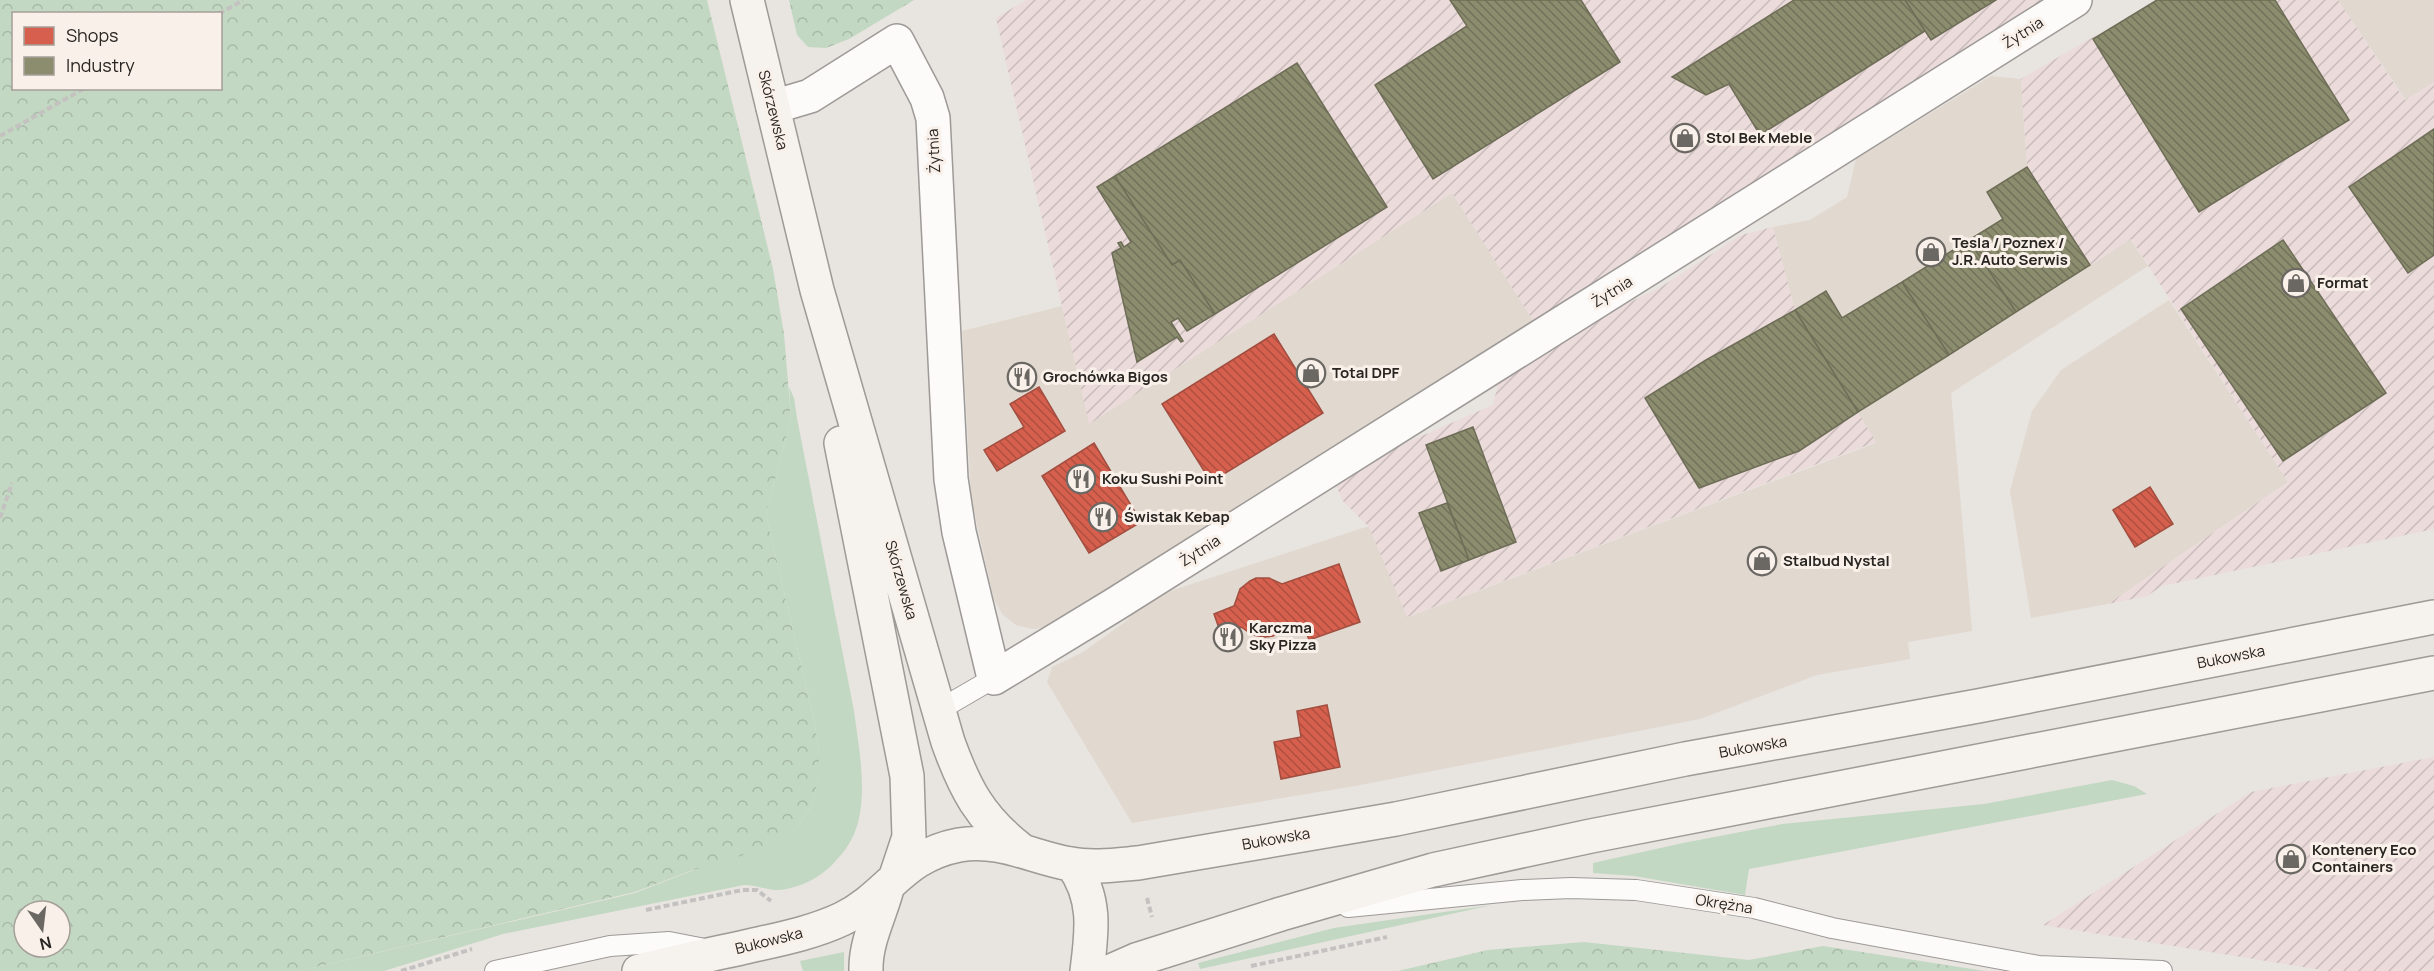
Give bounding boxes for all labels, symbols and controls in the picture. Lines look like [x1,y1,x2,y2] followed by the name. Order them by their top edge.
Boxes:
[12,12,222,90] legend
[1998,12,2047,53] street label: Żytnia
[66,23,118,47] text: Shops
[66,53,135,77] text: Industry
[753,68,794,152] street label: Skórzewska
[1669,122,1701,154] shop icon: Stol Bek Meble
[1706,127,1812,148] place label: Stol Bek Meble
[922,128,945,174] street label: Żytnia
[1952,232,2068,270] place label: Tesla / Poznex / J.R. Auto Serwis
[1915,236,1947,268] shop icon: Tesla / Poznex / J.R. Auto Serwis
[2280,267,2312,299] shop icon: Format
[1587,271,1636,312] street label: Żytnia
[2317,272,2369,293] place label: Format
[1295,357,1327,389] shop icon: Total DPF
[1006,361,1038,393] restaurant icon: Grochówka Bigos
[1332,362,1400,383] place label: Total DPF
[1043,366,1168,387] place label: Grochówka Bigos
[1065,463,1097,495] restaurant icon: Koku Sushi Point
[1102,468,1224,489] place label: Koku Sushi Point
[1087,501,1119,533] restaurant icon: Świstak Kebap
[1124,506,1230,527] place label: Świstak Kebap
[1175,530,1224,571] street label: Żytnia
[880,538,923,622] street label: Skórzewska
[1746,545,1778,577] shop icon: Stalbud Nystal
[1783,550,1890,571] place label: Stalbud Nystal
[1249,617,1316,655] place label: Karczma Sky Pizza
[1212,621,1244,653] restaurant icon: Karczma Sky Pizza
[2195,640,2267,673] street label: Bukowska
[1717,730,1789,763] street label: Bukowska
[1240,822,1312,855] street label: Bukowska
[2312,839,2417,877] place label: Kontenery Eco Containers
[2275,843,2307,875] shop icon: Kontenery Eco Containers
[1694,889,1754,918] street label: Okrężna
[12,899,72,959] north arrow
[733,922,805,959] street label: Bukowska
[37,931,54,956] text: N

